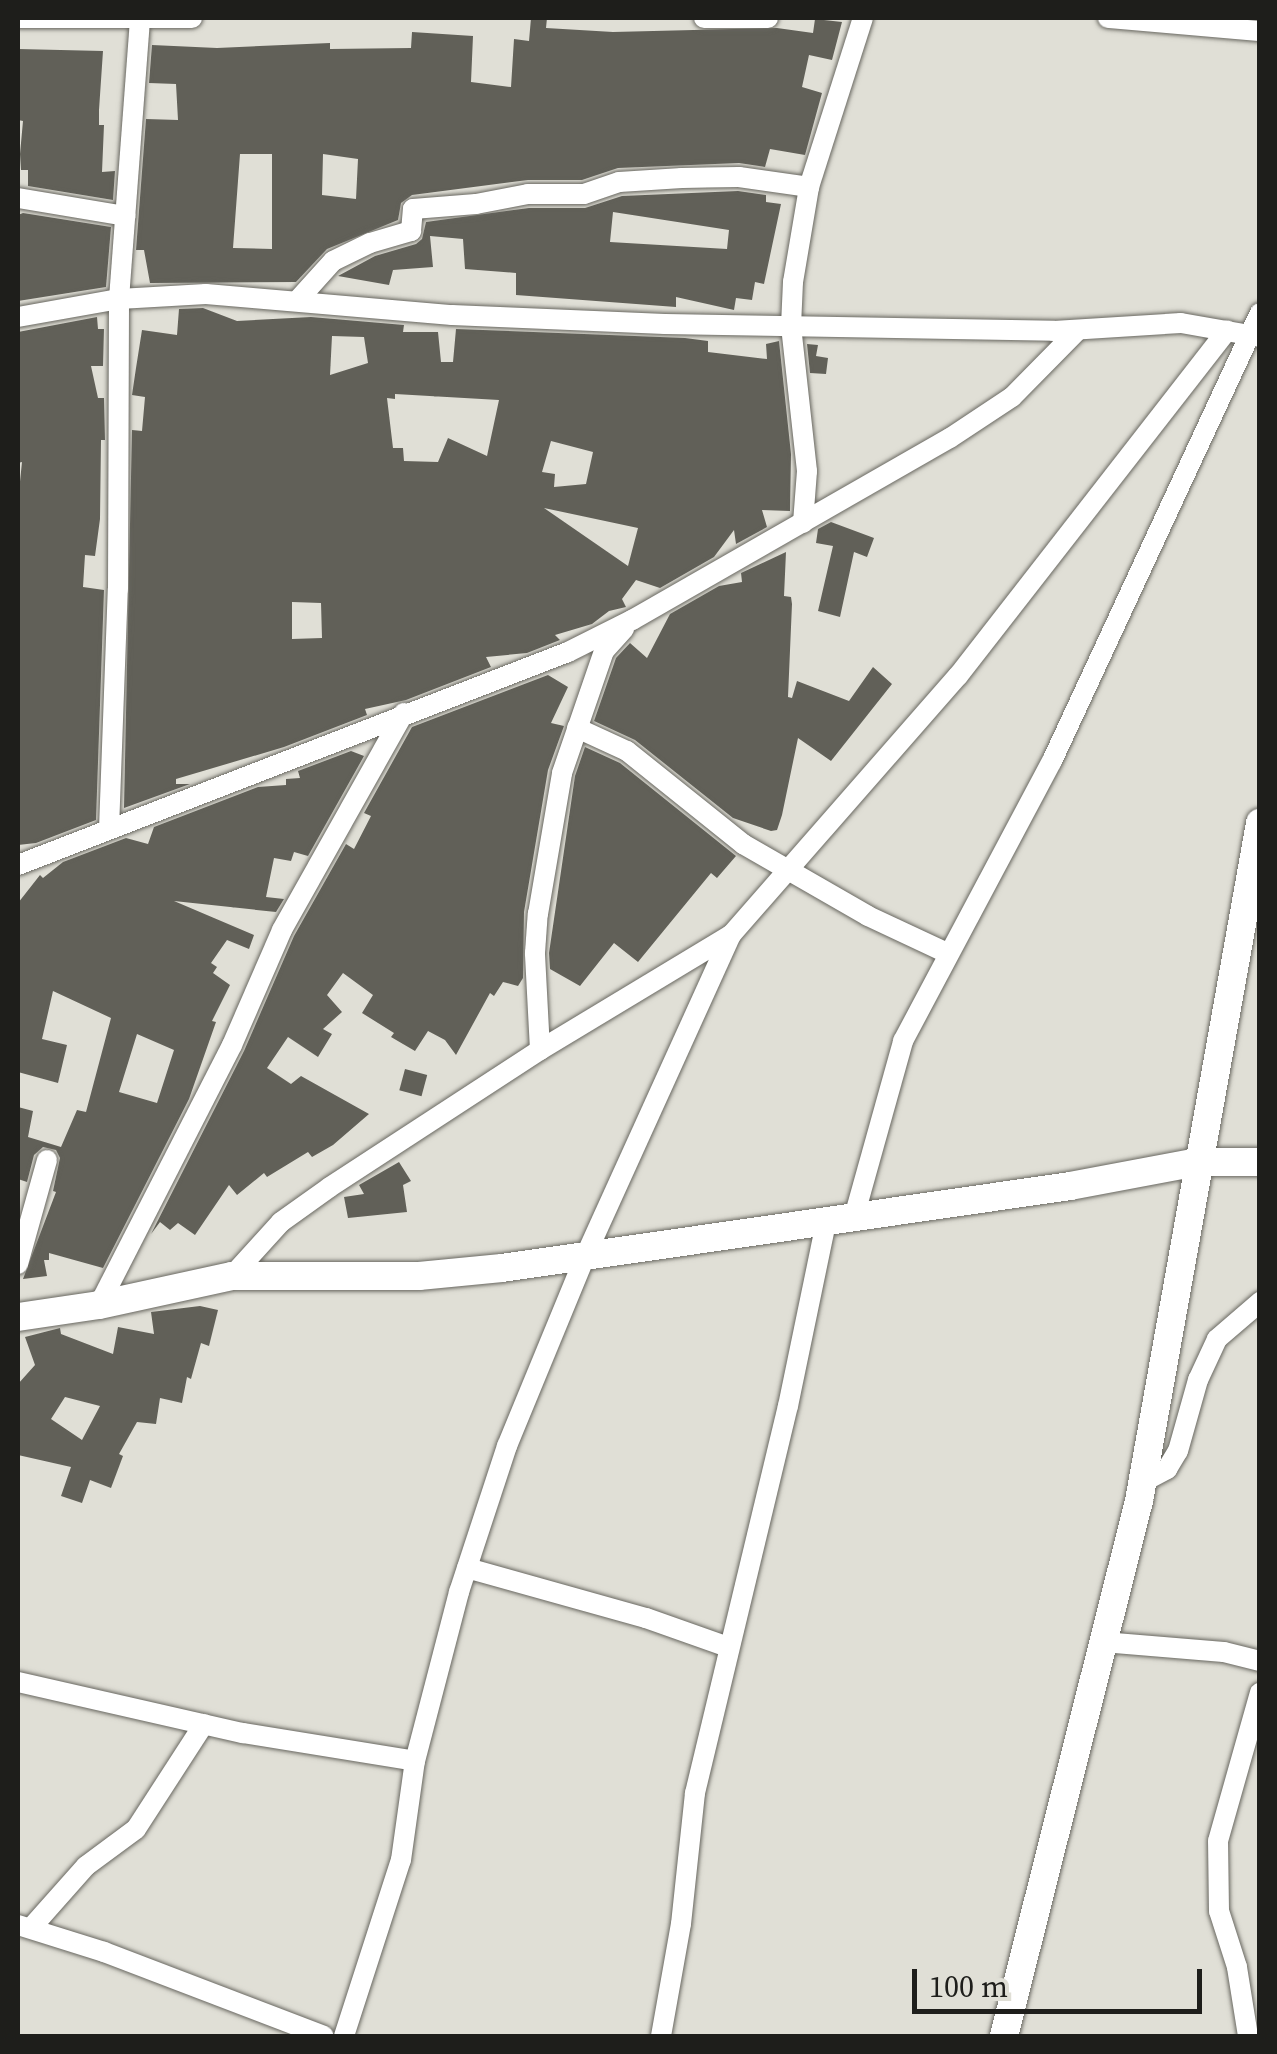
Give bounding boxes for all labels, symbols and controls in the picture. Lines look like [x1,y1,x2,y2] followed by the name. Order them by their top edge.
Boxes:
[917,1949,1207,2011] scale bar
[929,1966,1008,2007] text: 100 m

